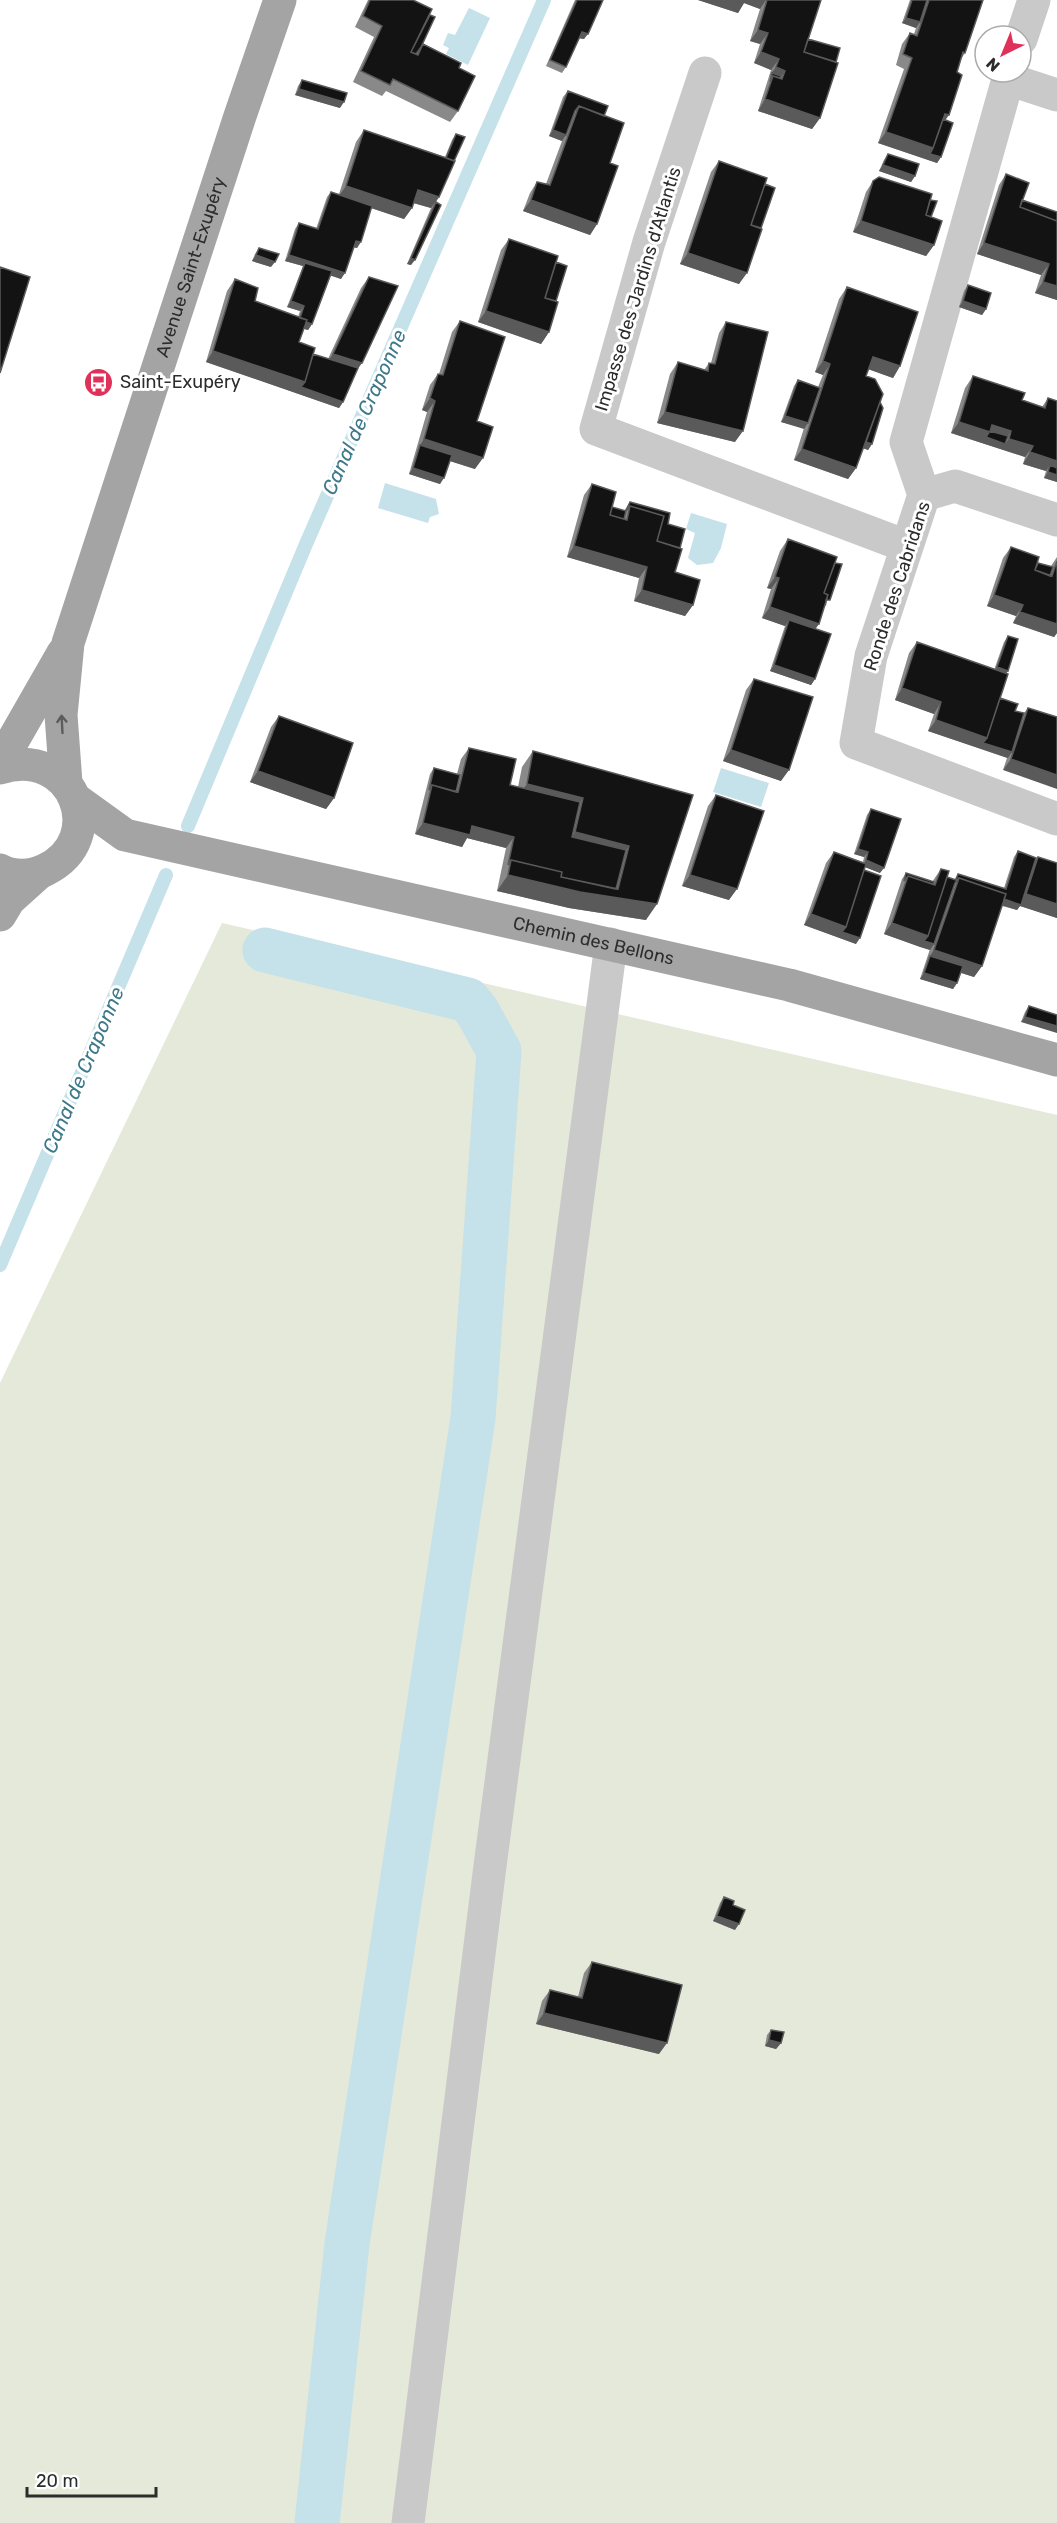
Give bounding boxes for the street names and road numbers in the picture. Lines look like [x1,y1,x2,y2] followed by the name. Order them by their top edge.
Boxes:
[590,164,686,414] street label: Impasse des Jardins d'Atlantis
[151,174,230,360] street label: Avenue Saint-Exupéry
[859,498,935,674] street label: Ronde des Cabridans
[511,912,676,970] street label: Chemin des Bellons

